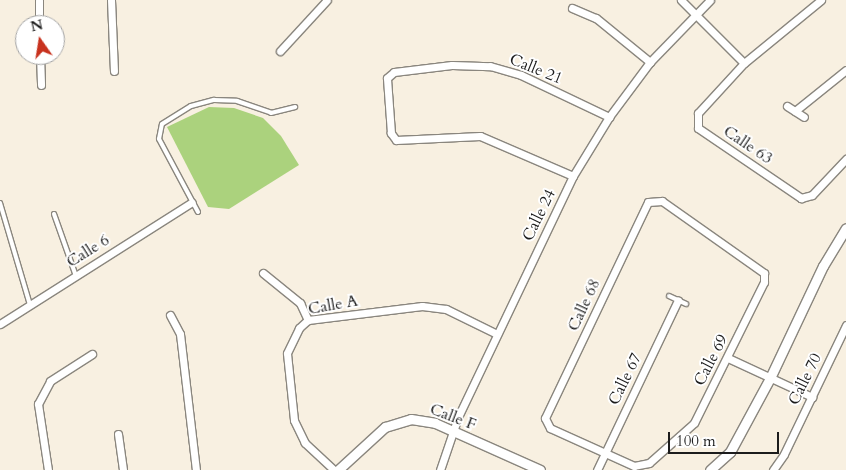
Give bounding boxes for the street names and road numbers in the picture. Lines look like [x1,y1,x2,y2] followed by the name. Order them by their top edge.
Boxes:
[507,50,565,88] street label: Calle 21
[720,122,776,168] street label: Calle 63
[518,186,560,244] street label: Calle 24
[63,230,113,272] street label: Calle 6
[564,276,604,334] street label: Calle 68
[307,291,359,319] street label: Calle A
[690,331,732,389] street label: Calle 69
[604,350,646,408] street label: Calle 67
[784,350,826,408] street label: Calle 70
[427,399,479,435] street label: Calle F

